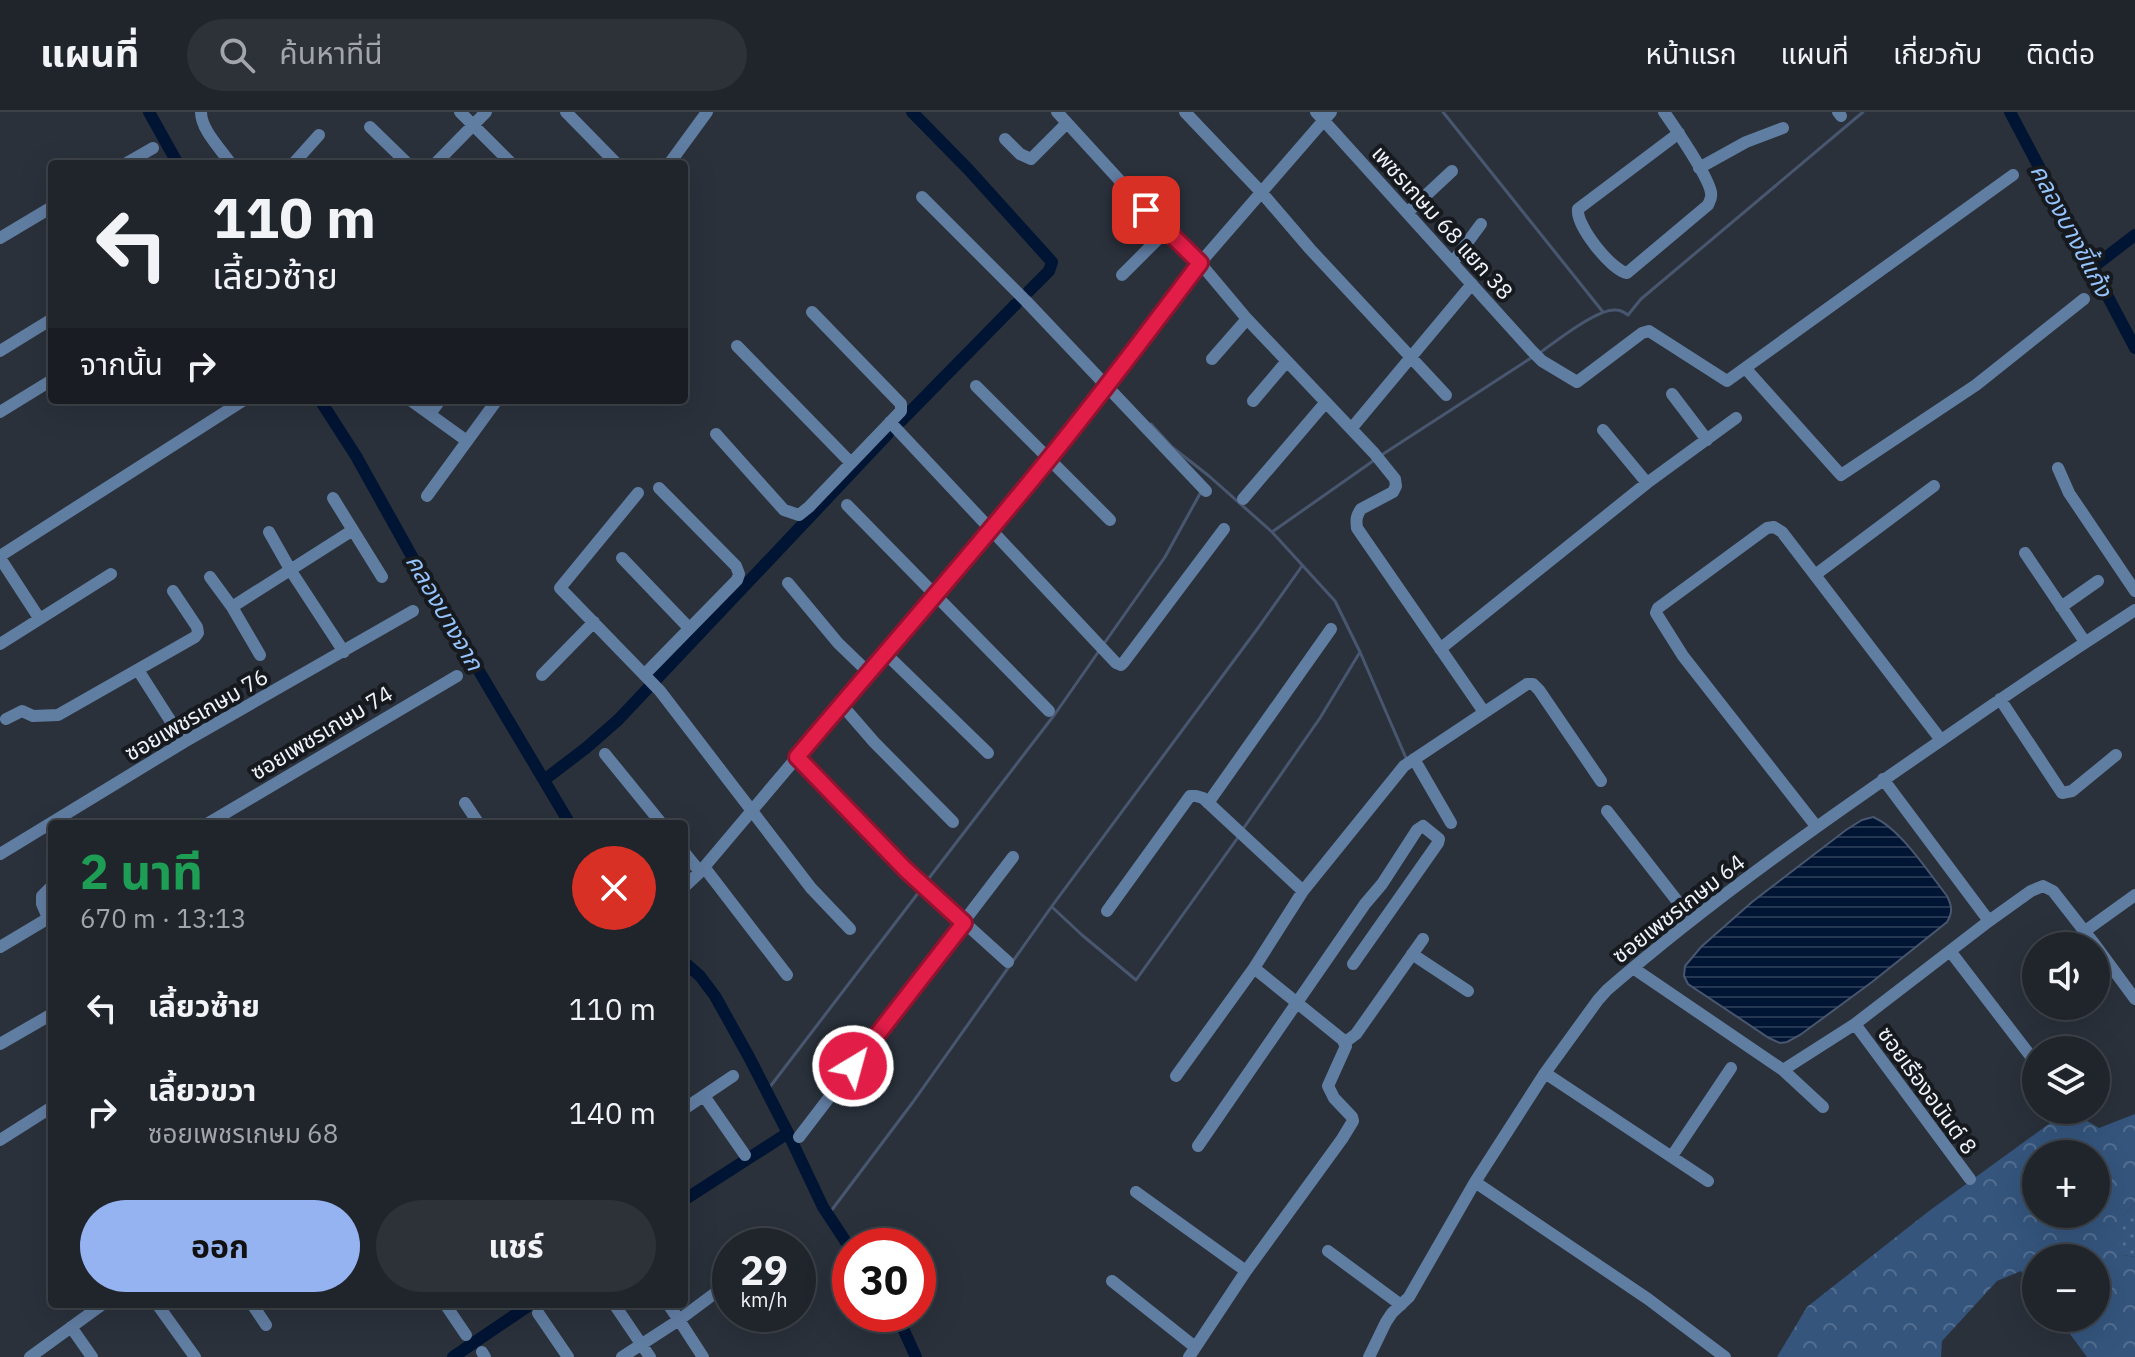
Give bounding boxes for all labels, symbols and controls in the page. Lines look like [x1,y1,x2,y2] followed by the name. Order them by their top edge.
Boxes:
[187,19,747,91] search box
[40,28,139,77] text: แผนที่
[215,33,259,77] icon: search
[279,33,383,72] text: ค้นหาที่นี่
[1646,35,1737,72] text: หน้าแรก
[1781,35,1849,72] text: แผนที่
[1893,35,1982,72] text: เกี่ยวกับ
[2026,35,2095,72] text: ติดต่อ
[1366,139,1520,305] street label: เพชรเกษม 68 แยก 38
[2024,158,2121,303] water label: คลองบางขี้แก้ง
[1112,176,1180,244] pin
[212,181,376,253] text: 110 m
[1124,188,1168,232] icon: arrive
[80,192,184,296] icon: left
[212,252,338,299] text: เลี้ยวซ้าย
[80,344,163,383] text: จากนั้น
[179,344,223,388] icon: right
[399,548,492,677] water label: คลองบางจาก
[119,661,273,767] street label: ซอยเพชรเกษม 76
[245,678,397,786] street label: ซอยเพชรเกษม 74
[80,840,203,902] text: 2 นาที
[572,846,656,930] button: close
[1606,847,1750,969] street label: ซอยเพชรเกษม 64
[80,901,246,935] text: 670 m · 13:13
[2022,932,2110,1332] map controls
[2022,932,2110,1020] button: sound
[80,986,124,1030] icon: left
[148,986,260,1025] text: เลี้ยวซ้าย
[569,989,656,1028] text: 110 m
[1872,1020,1984,1160] street label: ซอยเรืองอนันต์ 8
[811,1024,895,1108] position arrow
[2022,1036,2110,1124] button: layers
[148,1070,256,1109] text: เลี้ยวขวา
[80,1090,124,1134] icon: right
[569,1093,656,1132] text: 140 m
[148,1116,338,1150] text: ซอยเพชรเกษม 68
[2022,1140,2110,1228] button: +
[80,1200,360,1292] button: ออก
[376,1200,656,1292] button: แชร์
[832,1228,936,1332] speed limit sign: 30
[740,1244,788,1296] text: 29
[2022,1244,2110,1332] button: −
[740,1286,788,1313] text: km/h

